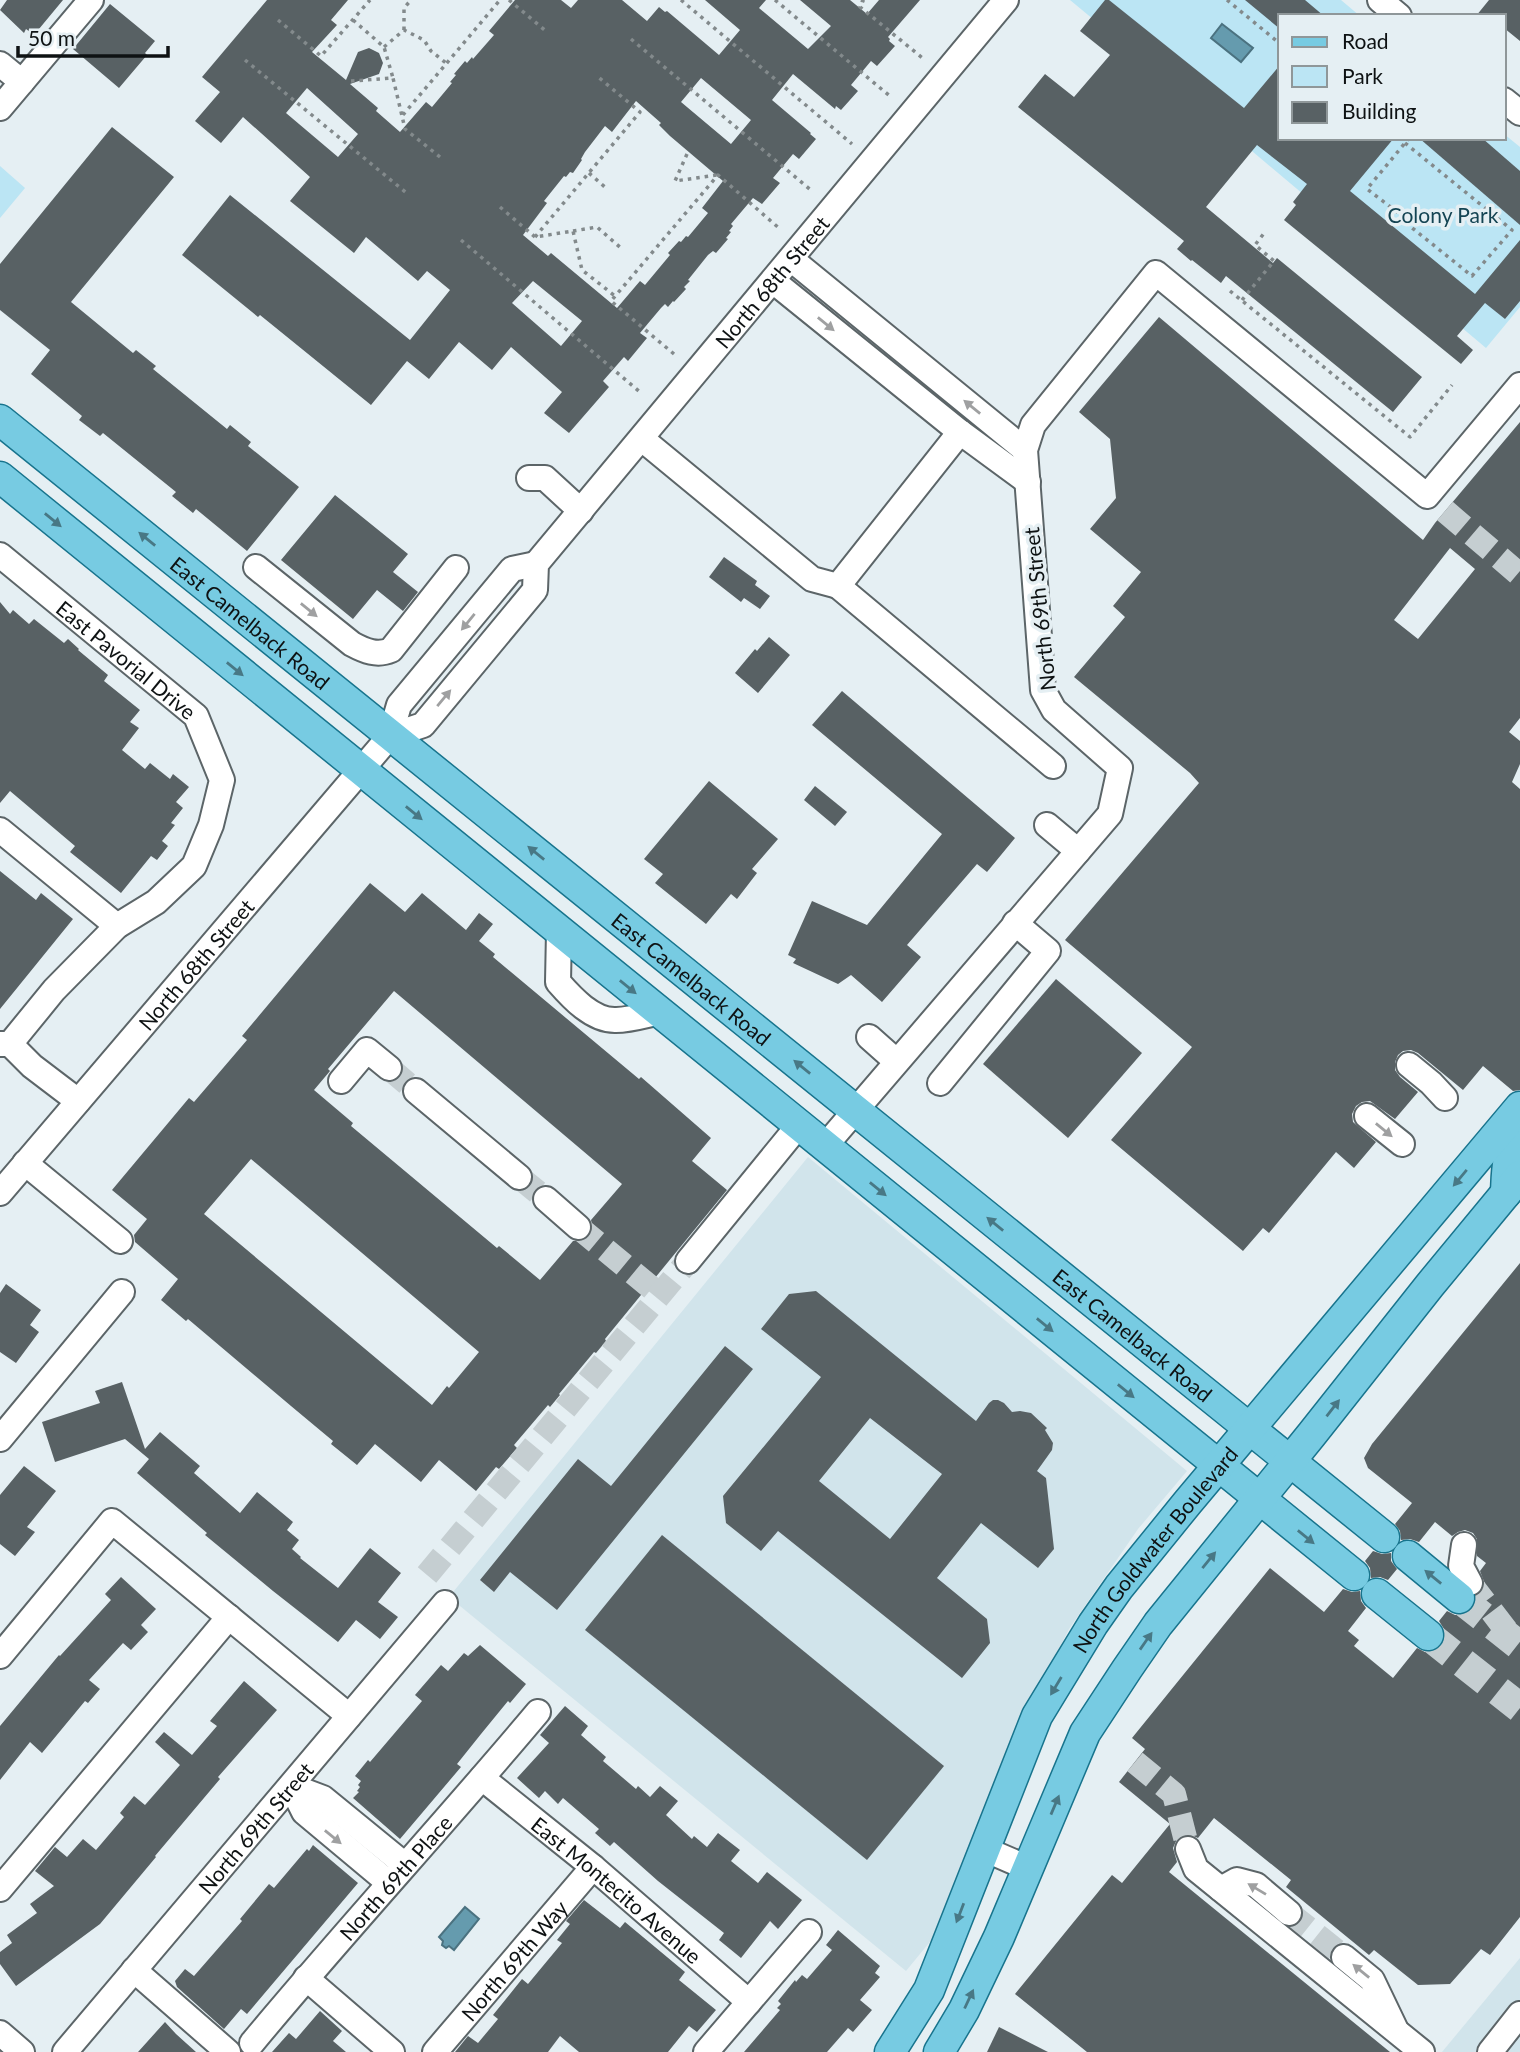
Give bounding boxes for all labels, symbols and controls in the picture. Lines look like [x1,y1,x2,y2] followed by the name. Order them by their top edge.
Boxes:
[18,14,168,58] scale bar
[1278,14,1506,140] legend
[28,25,75,50] text: 50 m
[1342,28,1389,53] text: Road
[1342,63,1383,88] text: Park
[1342,98,1417,123] text: Building
[1388,202,1499,227] park label: Colony Park
[709,210,834,353] street label: North 68th Street
[817,316,835,331] one-way arrow
[963,399,981,414] one-way arrow
[43,513,61,528] one-way arrow
[1018,526,1060,692] street label: North 69th Street
[138,531,156,546] one-way arrow
[166,551,335,694] street label: East Camelback Road
[52,595,202,724] street label: East Pavorial Drive
[300,602,318,617] one-way arrow
[461,613,476,630] one-way arrow
[226,661,244,676] one-way arrow
[437,690,452,708] one-way arrow
[405,805,422,820] one-way arrow
[528,846,546,861] one-way arrow
[133,893,259,1035] street label: North 68th Street
[607,907,776,1050] street label: East Camelback Road
[620,979,637,994] one-way arrow
[793,1060,810,1075] one-way arrow
[1375,1122,1393,1137] one-way arrow
[1453,1169,1468,1186] one-way arrow
[869,1181,886,1196] one-way arrow
[987,1216,1005,1231] one-way arrow
[1048,1263,1218,1406] street label: East Camelback Road
[1036,1318,1054,1333] one-way arrow
[1117,1383,1134,1398] one-way arrow
[1325,1399,1340,1417] one-way arrow
[1066,1441,1242,1657] street label: North Goldwater Boulevard
[1297,1530,1315,1545] one-way arrow
[1202,1551,1217,1569] one-way arrow
[1425,1570,1442,1585] one-way arrow
[1140,1631,1153,1650] one-way arrow
[1049,1676,1062,1695] one-way arrow
[192,1756,318,1898] street label: North 69th Street
[1049,1794,1060,1815] one-way arrow
[334,1810,456,1945] street label: North 69th Place
[527,1811,707,1968] street label: East Montecito Avenue
[325,1829,342,1844] one-way arrow
[1247,1883,1266,1895] one-way arrow
[455,1895,572,2025] street label: North 69th Way
[955,1903,966,1924] one-way arrow
[1353,1964,1371,1979] one-way arrow
[963,1989,975,2009] one-way arrow

